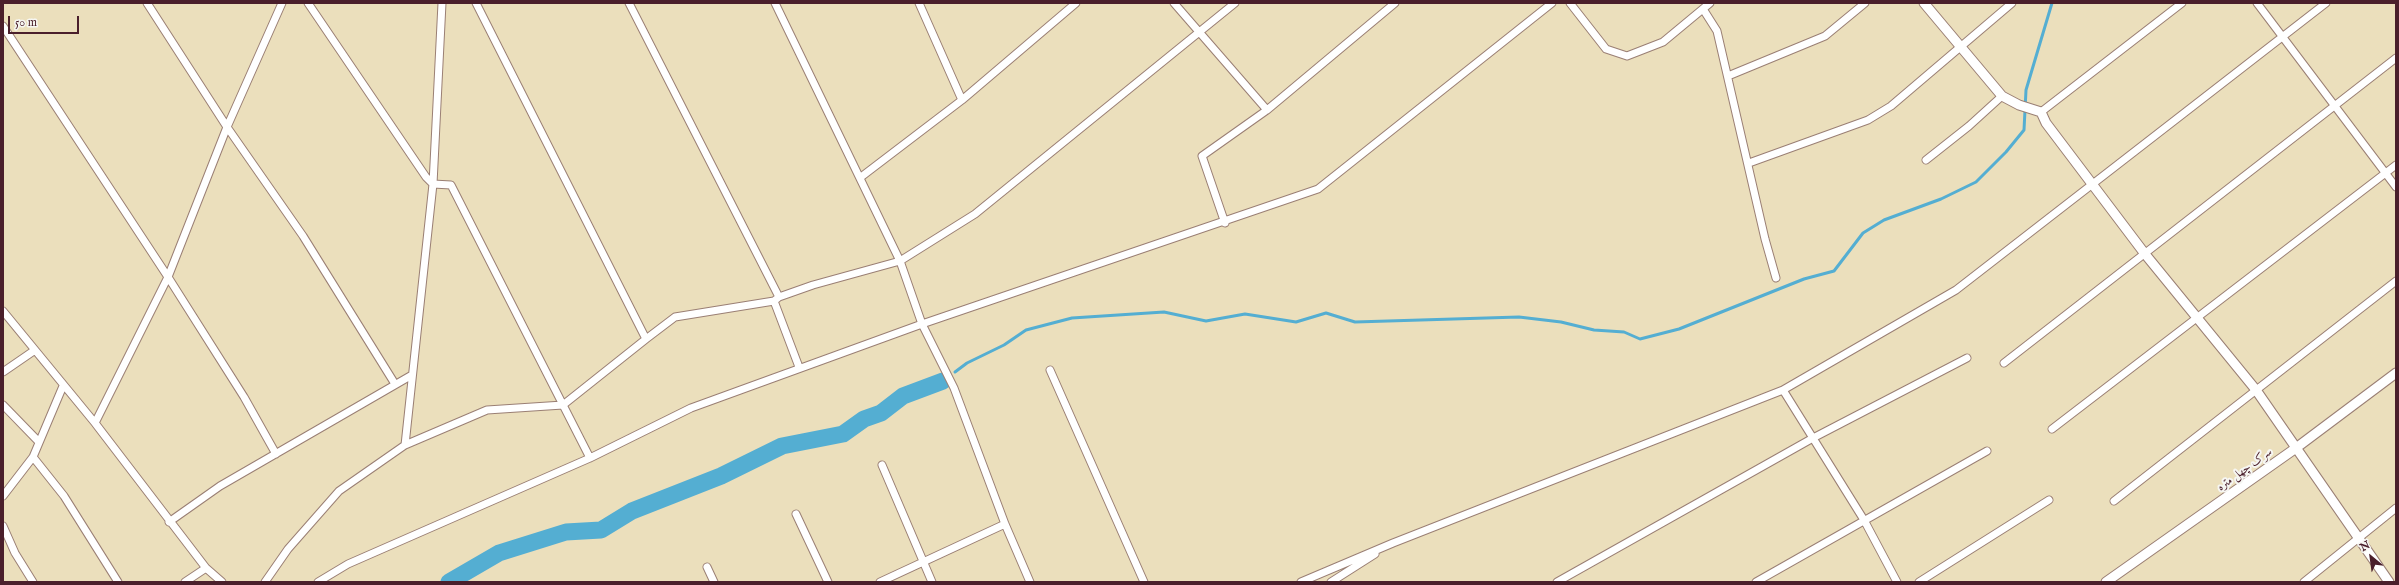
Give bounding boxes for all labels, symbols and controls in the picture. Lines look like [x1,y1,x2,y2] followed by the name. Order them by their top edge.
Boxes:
[10,8,81,34] scale bar
[15,15,37,30] text: 50 m
[2215,445,2275,495] street label: سرک چهل متره
[2351,537,2391,577] north arrow
[2358,538,2373,555] text: N

